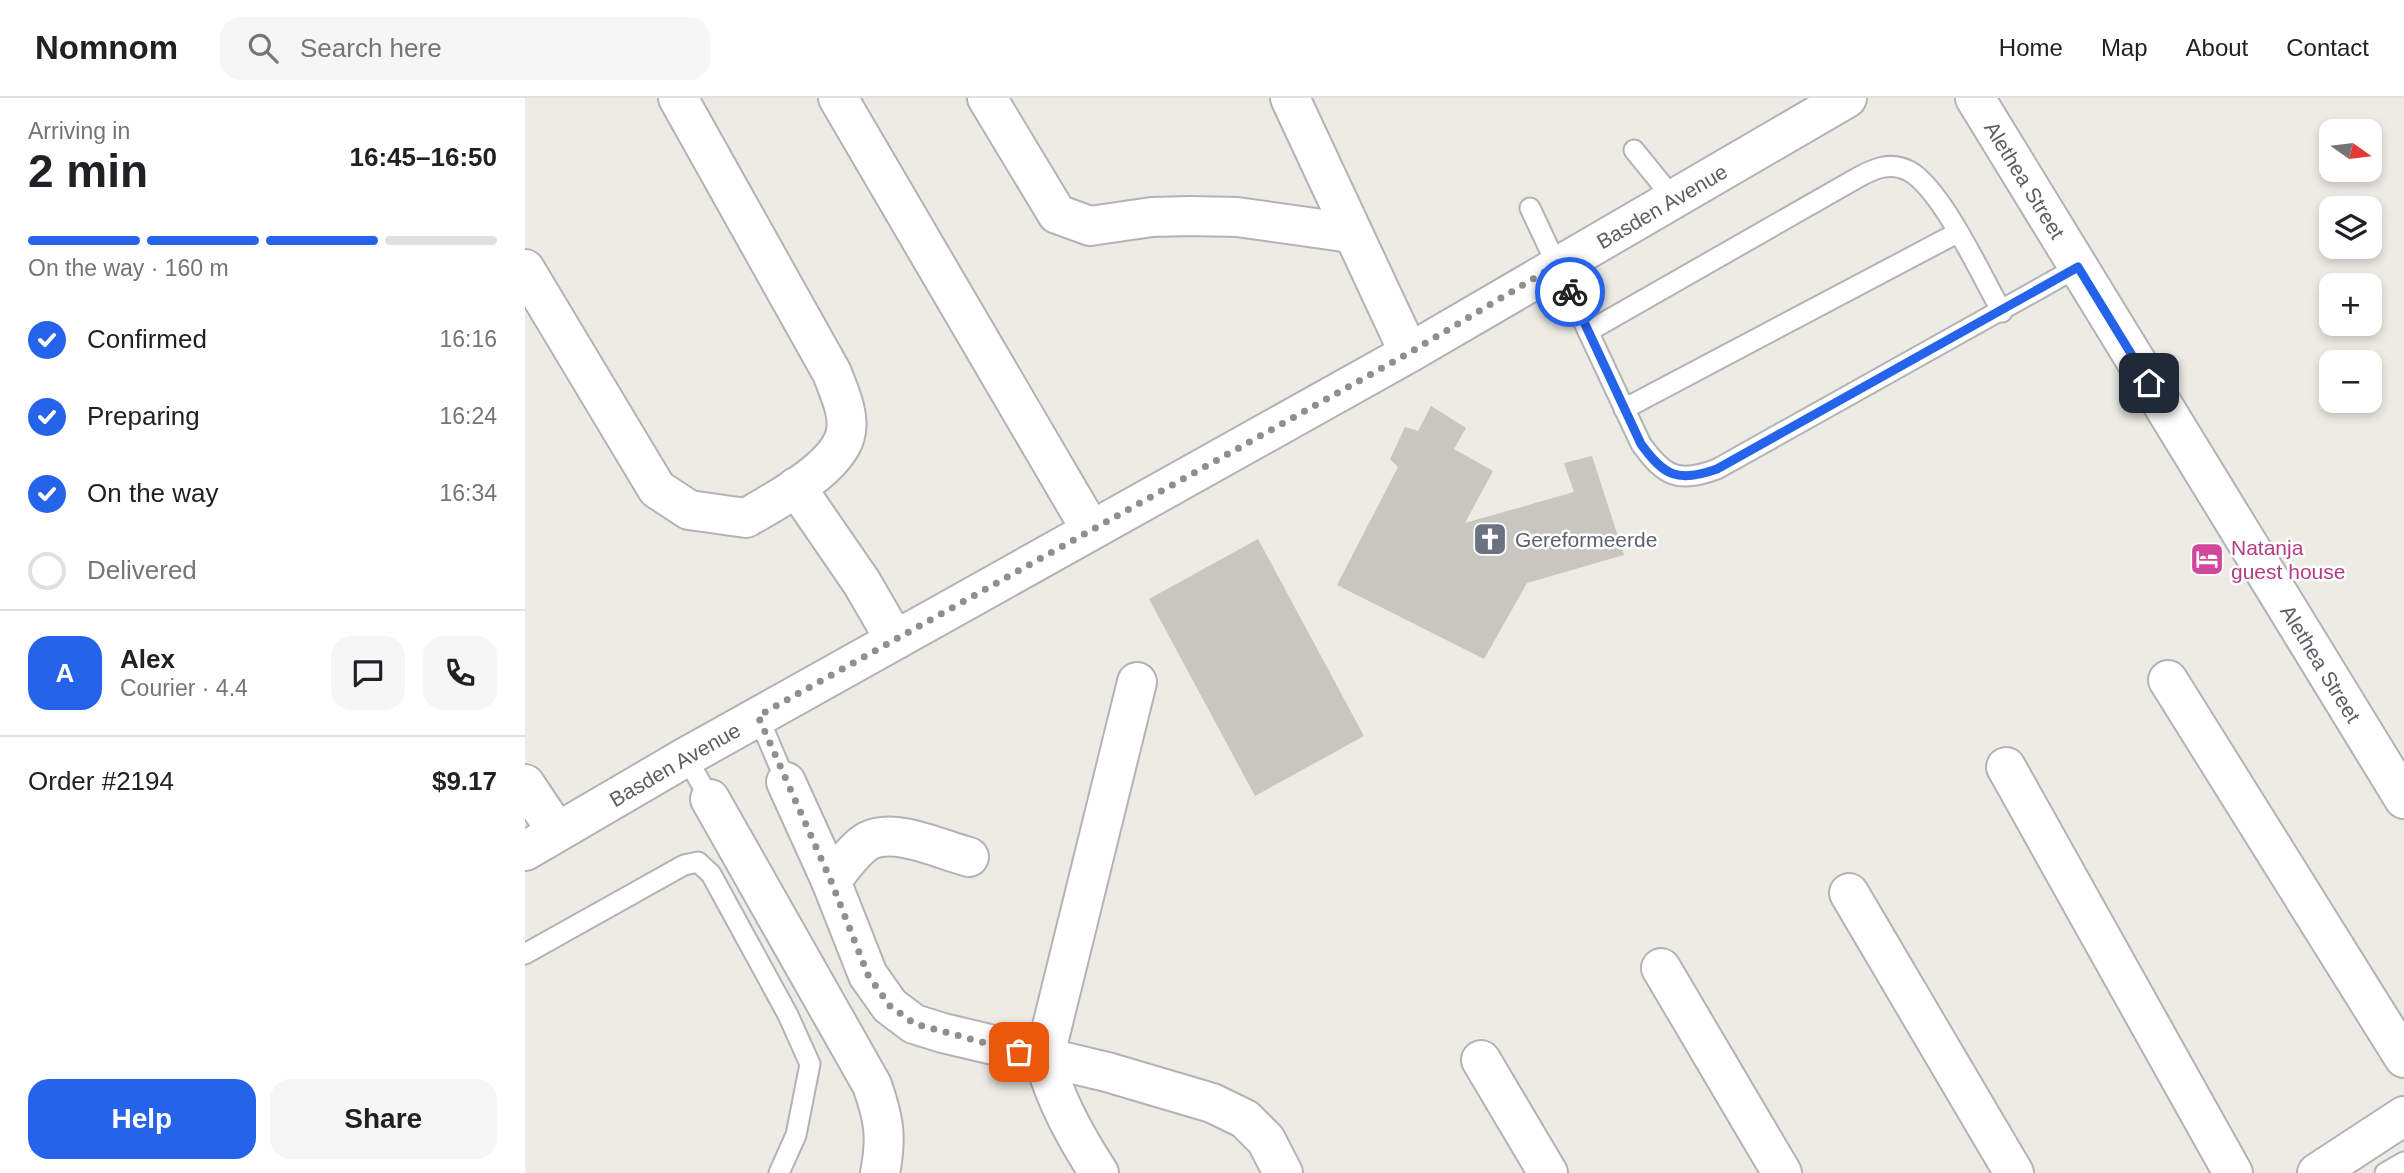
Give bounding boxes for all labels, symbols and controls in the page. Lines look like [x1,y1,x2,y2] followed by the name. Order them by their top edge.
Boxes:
[220,17,710,80] search box
[35,29,178,66] text: Nomnom
[244,29,282,67] icon: search
[300,33,442,63] text: Search here
[1999,34,2063,61] text: Home
[2101,34,2148,61] text: Map
[2186,34,2248,61] text: About
[2286,34,2369,61] text: Contact
[1981,117,2070,243] street label: Alethea Street
[28,118,130,144] text: Arriving in
[2319,119,2382,182] north arrow
[2319,119,2382,413] map controls
[350,142,497,172] text: 16:45–16:50
[28,145,148,197] text: 2 min
[1592,159,1731,253] street label: Basden Avenue
[2319,196,2382,259] button: layers
[28,255,229,281] text: On the way · 160 m
[1535,257,1605,327] courier
[1551,273,1589,311] icon: bike
[2319,273,2382,336] button: +
[28,321,66,359] icon: check
[87,324,207,354] text: Confirmed
[439,326,497,352] text: 16:16
[2319,350,2382,413] button: −
[2119,353,2179,413] pin
[2130,364,2168,402] icon: home
[28,398,66,436] icon: check
[87,401,200,431] text: Preparing
[439,403,497,429] text: 16:24
[28,475,66,513] icon: check
[87,478,219,508] text: On the way
[439,480,497,506] text: 16:34
[1471,520,1509,558] church icon: Gereformeerde
[1515,528,1657,551] place label: Gereformeerde
[2231,536,2345,583] place label: Natanja guest house
[2188,540,2226,578] hotel icon: Natanja guest house
[87,555,197,585] text: Delivered
[2277,601,2366,726] street label: Alethea Street
[331,636,405,710] button: chat
[423,636,497,710] button: phone
[120,644,175,674] text: Alex
[56,658,74,688] text: A
[120,675,248,701] text: Courier · 4.4
[605,718,744,811] street label: Basden Avenue
[28,766,174,796] text: Order #2194
[432,766,497,796] text: $9.17
[989,1022,1049,1082] pin
[1000,1033,1038,1071] icon: bag
[28,1079,256,1159] button: Help
[270,1079,497,1159] button: Share

